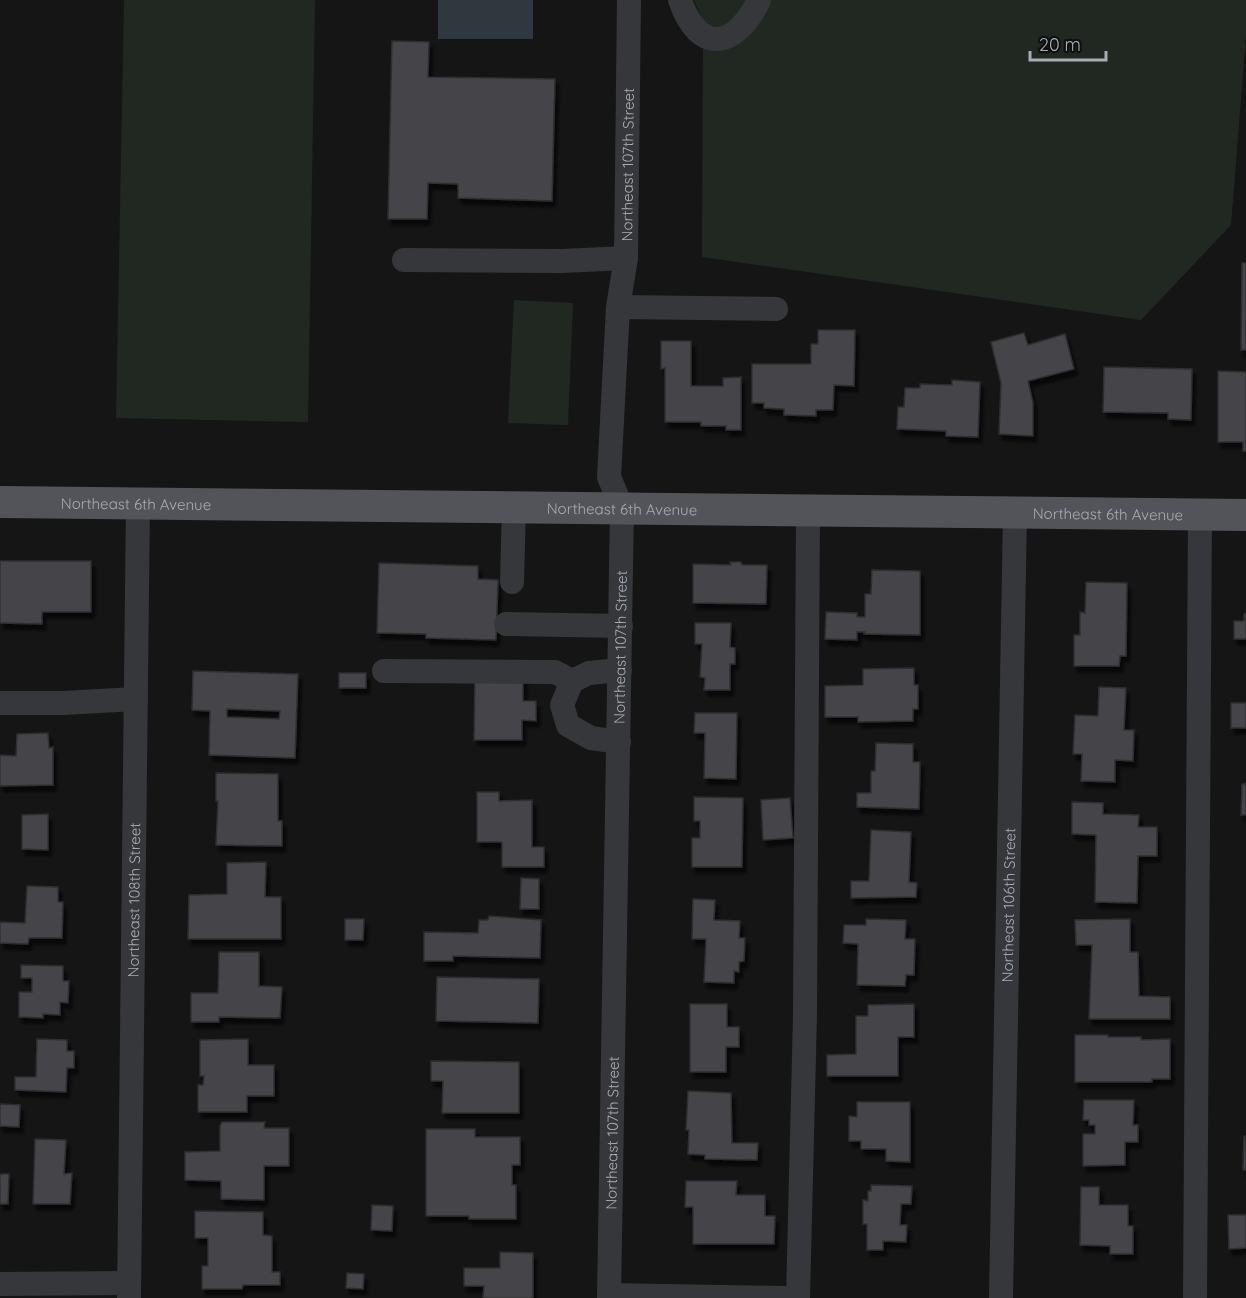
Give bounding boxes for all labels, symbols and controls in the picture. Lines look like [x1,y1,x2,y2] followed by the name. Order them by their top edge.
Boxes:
[1030,24,1106,62] scale bar
[1039,33,1081,56] text: 20 m
[617,88,637,241] street label: Northeast 107th Street
[61,493,211,514] street label: Northeast 6th Avenue
[547,498,697,519] street label: Northeast 6th Avenue
[1033,503,1183,524] street label: Northeast 6th Avenue
[609,570,630,724] street label: Northeast 107th Street
[123,823,144,977] street label: Northeast 108th Street
[997,828,1019,983] street label: Northeast 106th Street
[601,1056,622,1210] street label: Northeast 107th Street

